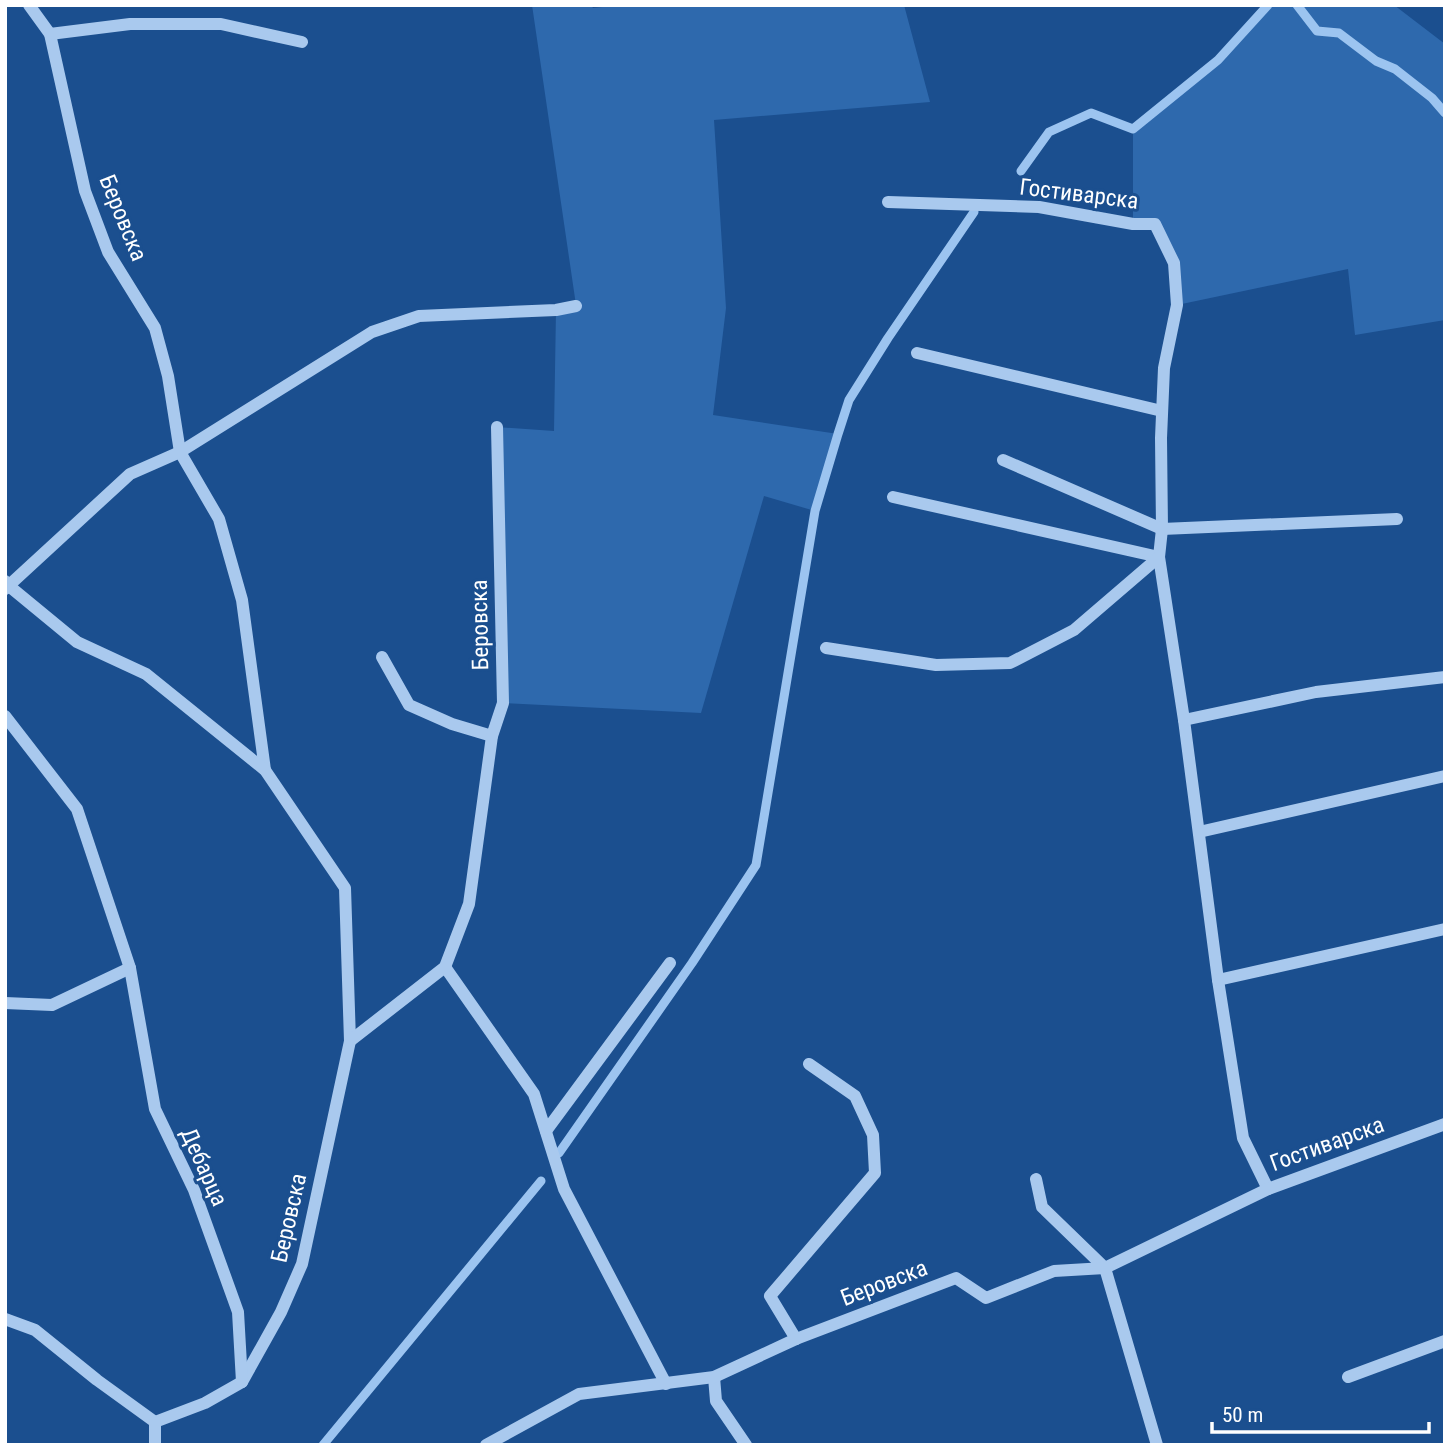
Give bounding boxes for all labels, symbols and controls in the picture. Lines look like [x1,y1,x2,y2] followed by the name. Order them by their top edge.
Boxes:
[94,171,152,265] street label: Беровска
[1018,173,1140,215] street label: Гостиварска
[466,579,494,671] street label: Беровска
[1266,1111,1388,1177] street label: Гостиварска
[175,1124,233,1210] street label: Дебарца
[266,1171,312,1265] street label: Беровска
[837,1254,931,1312] street label: Беровска
[1212,1390,1429,1434] scale bar
[1222,1403,1263,1427] text: 50 m

